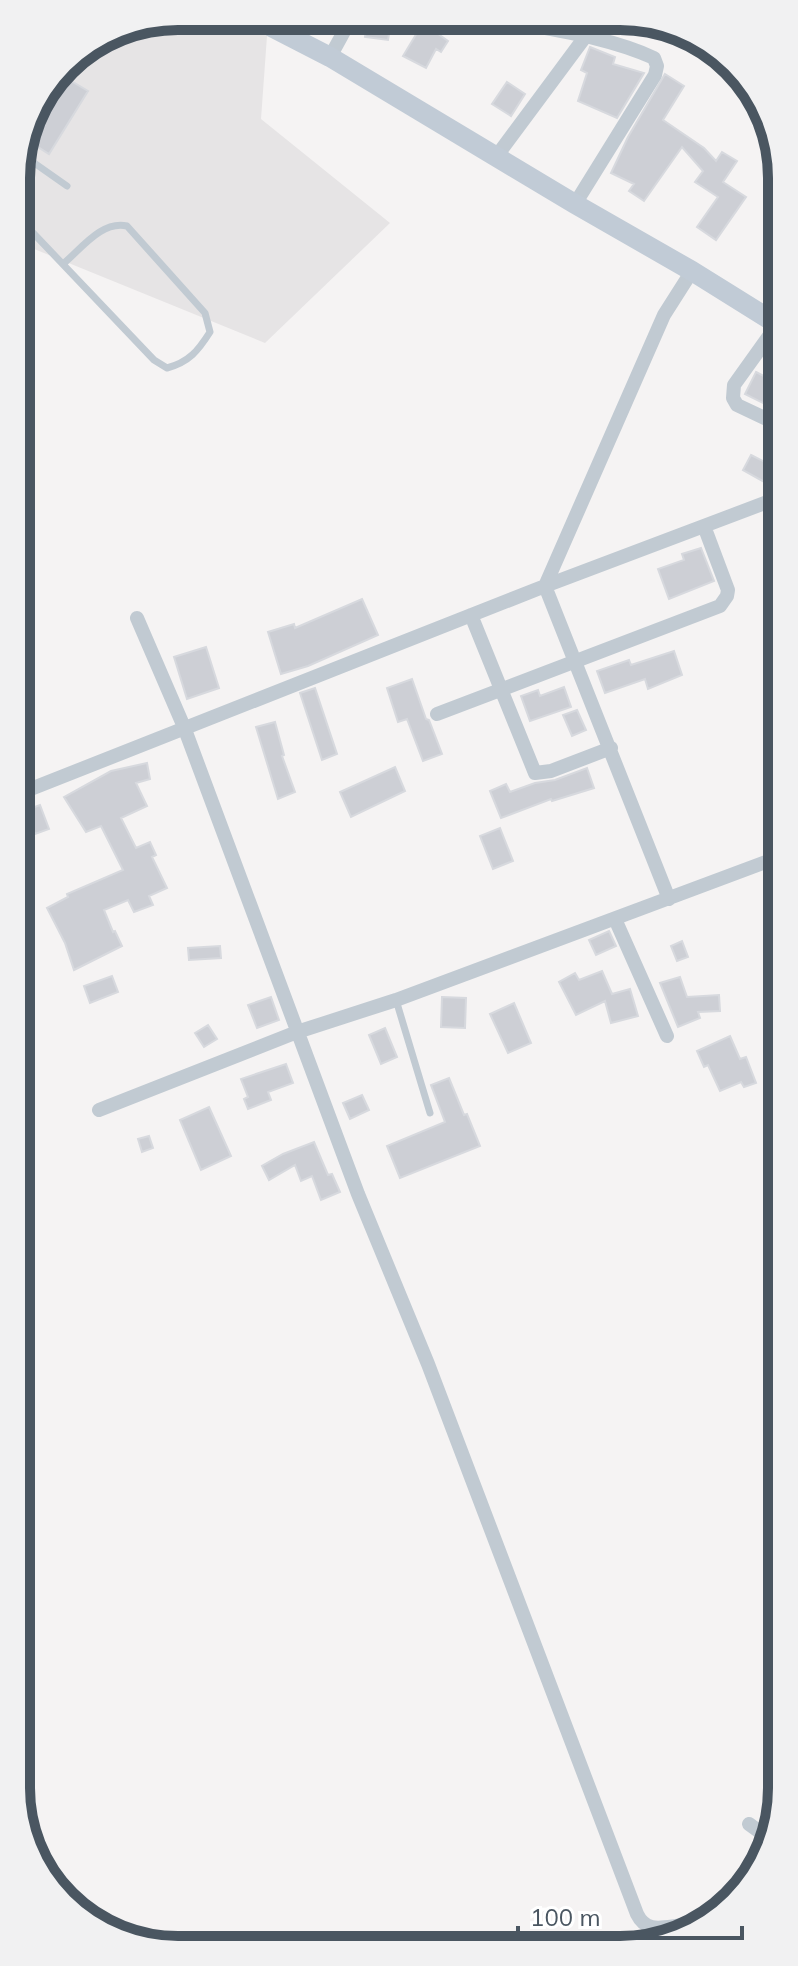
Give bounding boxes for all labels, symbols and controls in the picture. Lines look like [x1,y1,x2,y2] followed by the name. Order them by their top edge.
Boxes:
[518,1890,742,1940] scale bar
[530,1902,601,1932] text: 100 m

